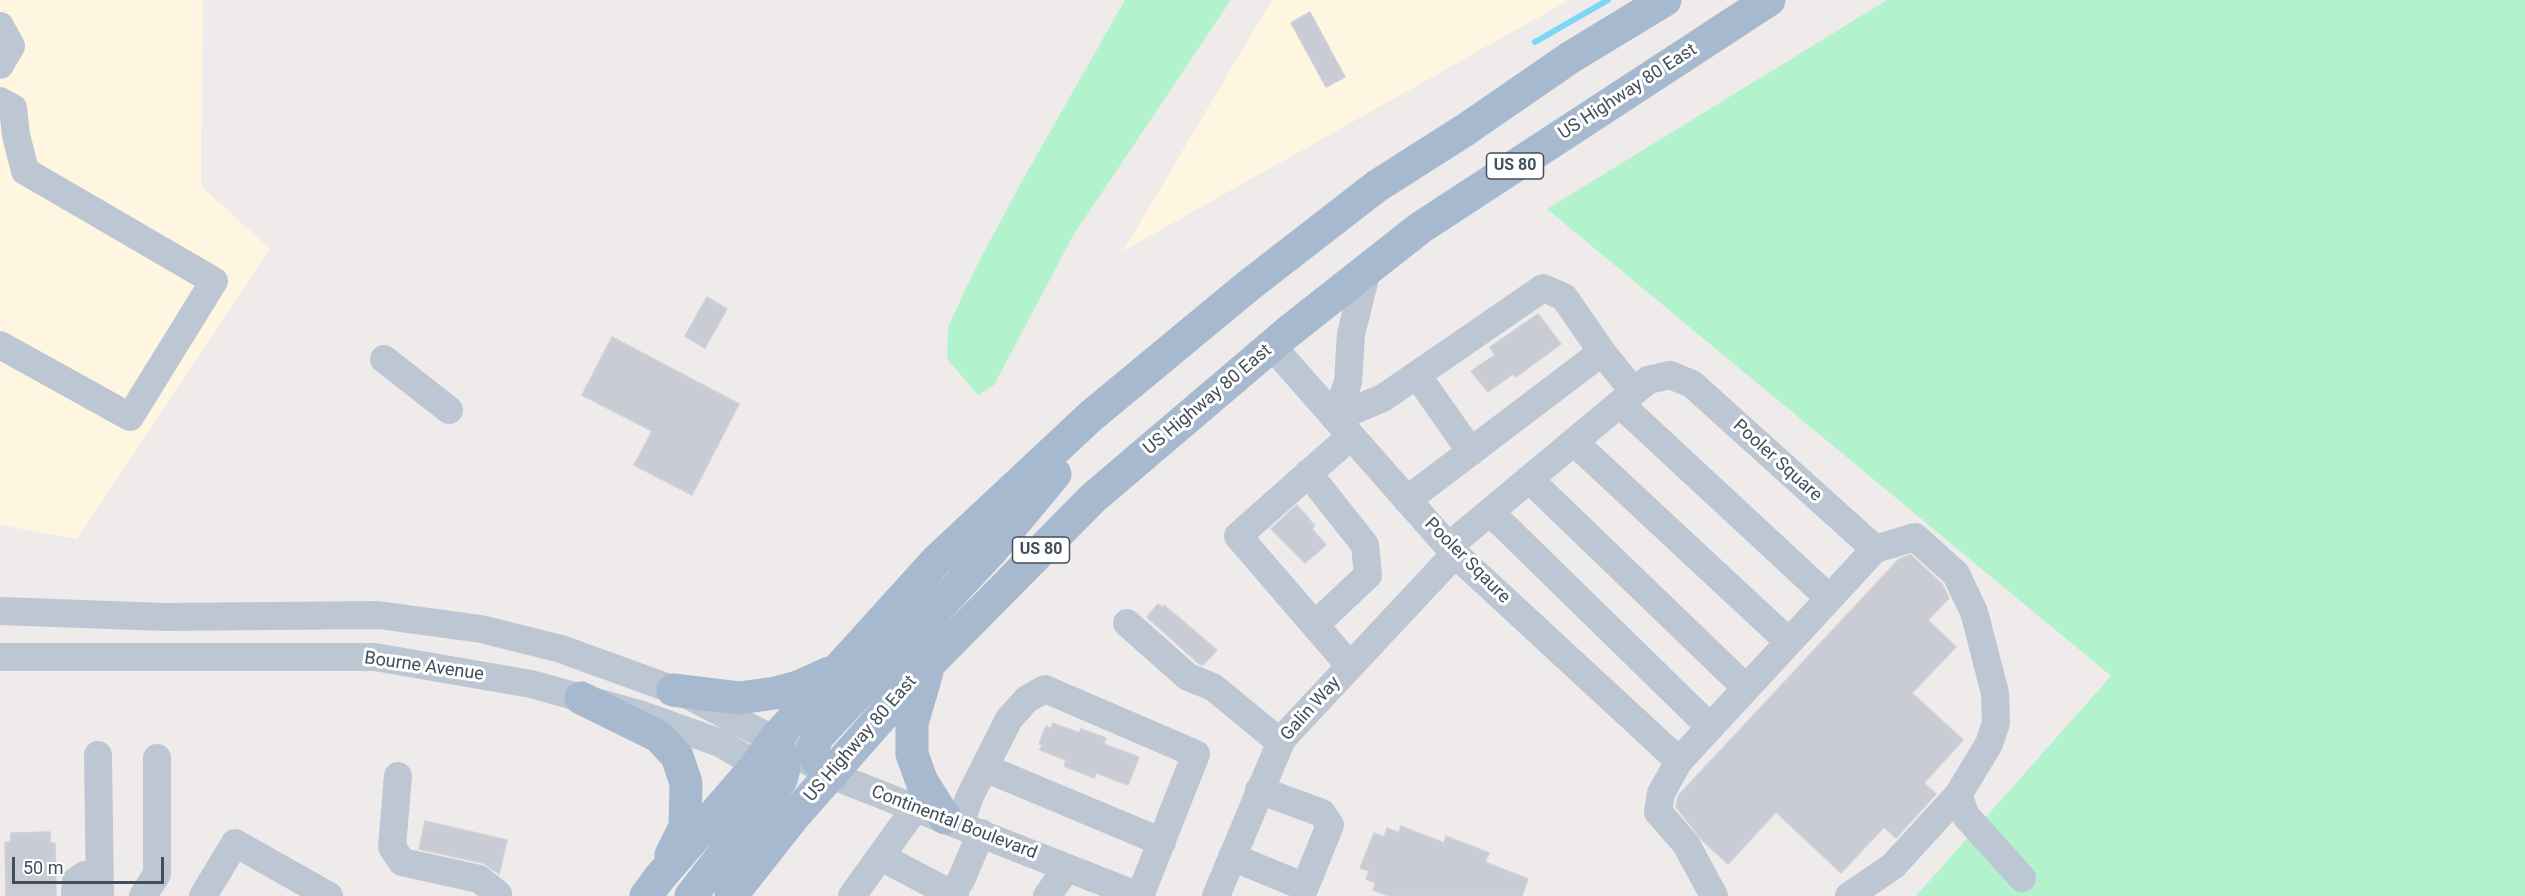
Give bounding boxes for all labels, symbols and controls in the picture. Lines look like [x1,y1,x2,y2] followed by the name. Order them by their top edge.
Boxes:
[1555,39,1701,145] street label: US Highway 80 East
[1486,153,1544,179] road number: US 80
[1140,340,1276,460] street label: US Highway 80 East
[1728,415,1826,507] street label: Pooler Square
[1420,514,1514,608] street label: Pooler Sqaure
[1012,537,1070,563] road number: US 80
[363,648,485,686] street label: Bourne Avenue
[800,671,922,807] street label: US Highway 80 East
[1277,672,1345,746] street label: Galin Way
[868,781,1040,865] street label: Continental Boulevard
[15,845,166,883] scale bar
[23,857,63,878] text: 50 m

